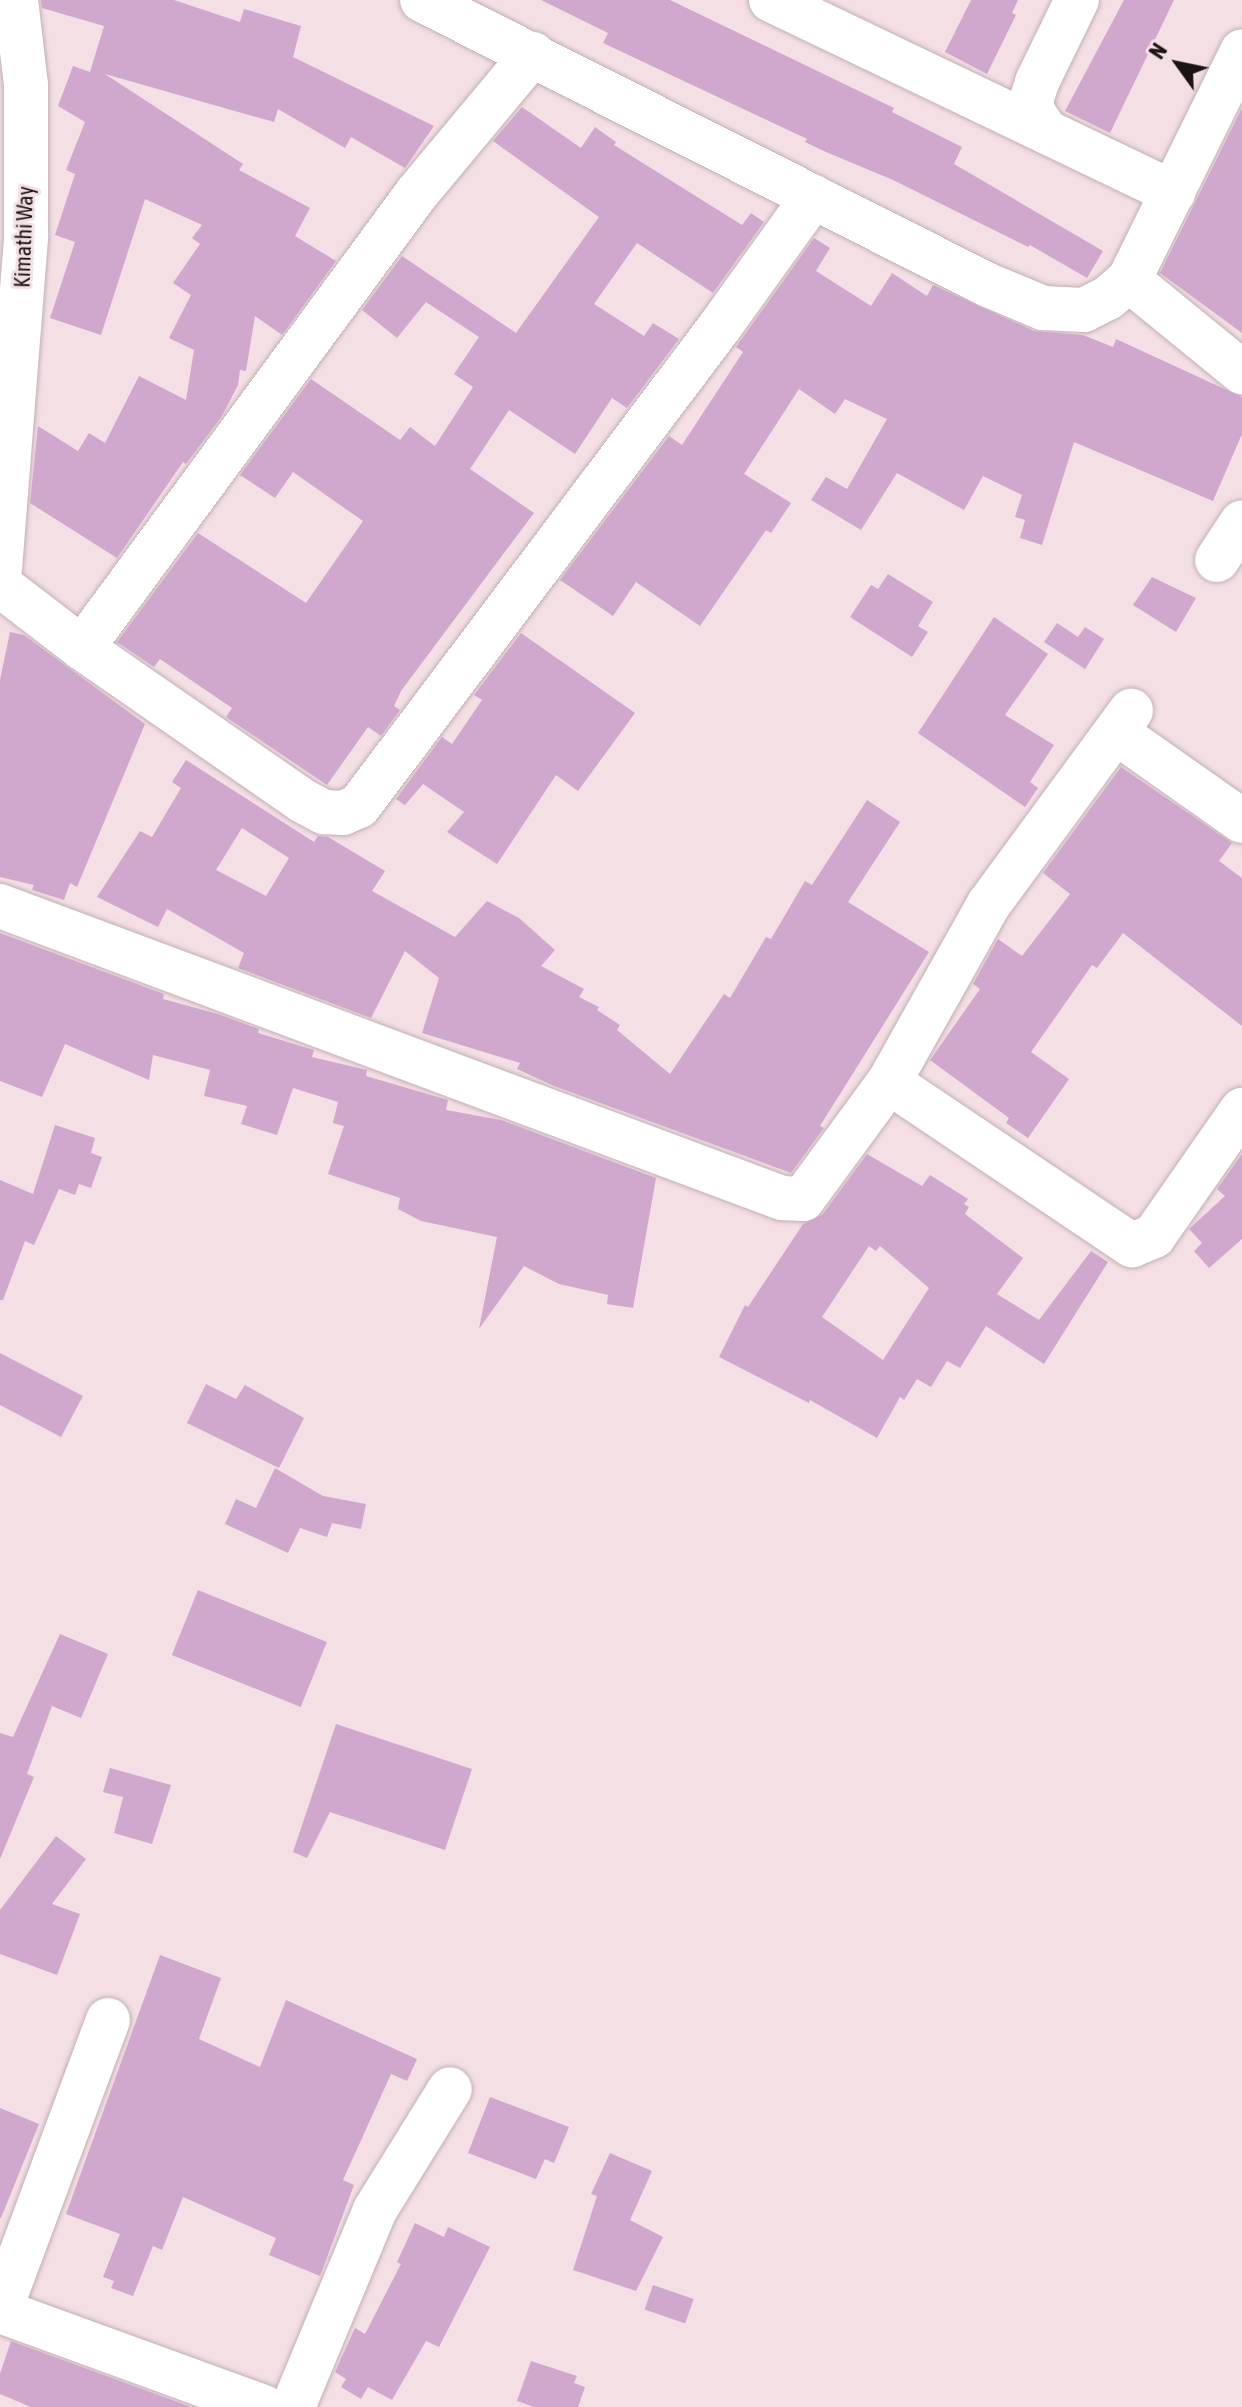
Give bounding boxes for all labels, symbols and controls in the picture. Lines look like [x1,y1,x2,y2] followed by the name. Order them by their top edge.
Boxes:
[1138,24,1218,104] north arrow
[1143,38,1172,63] text: N
[9,186,39,288] street label: Kimathi Way

